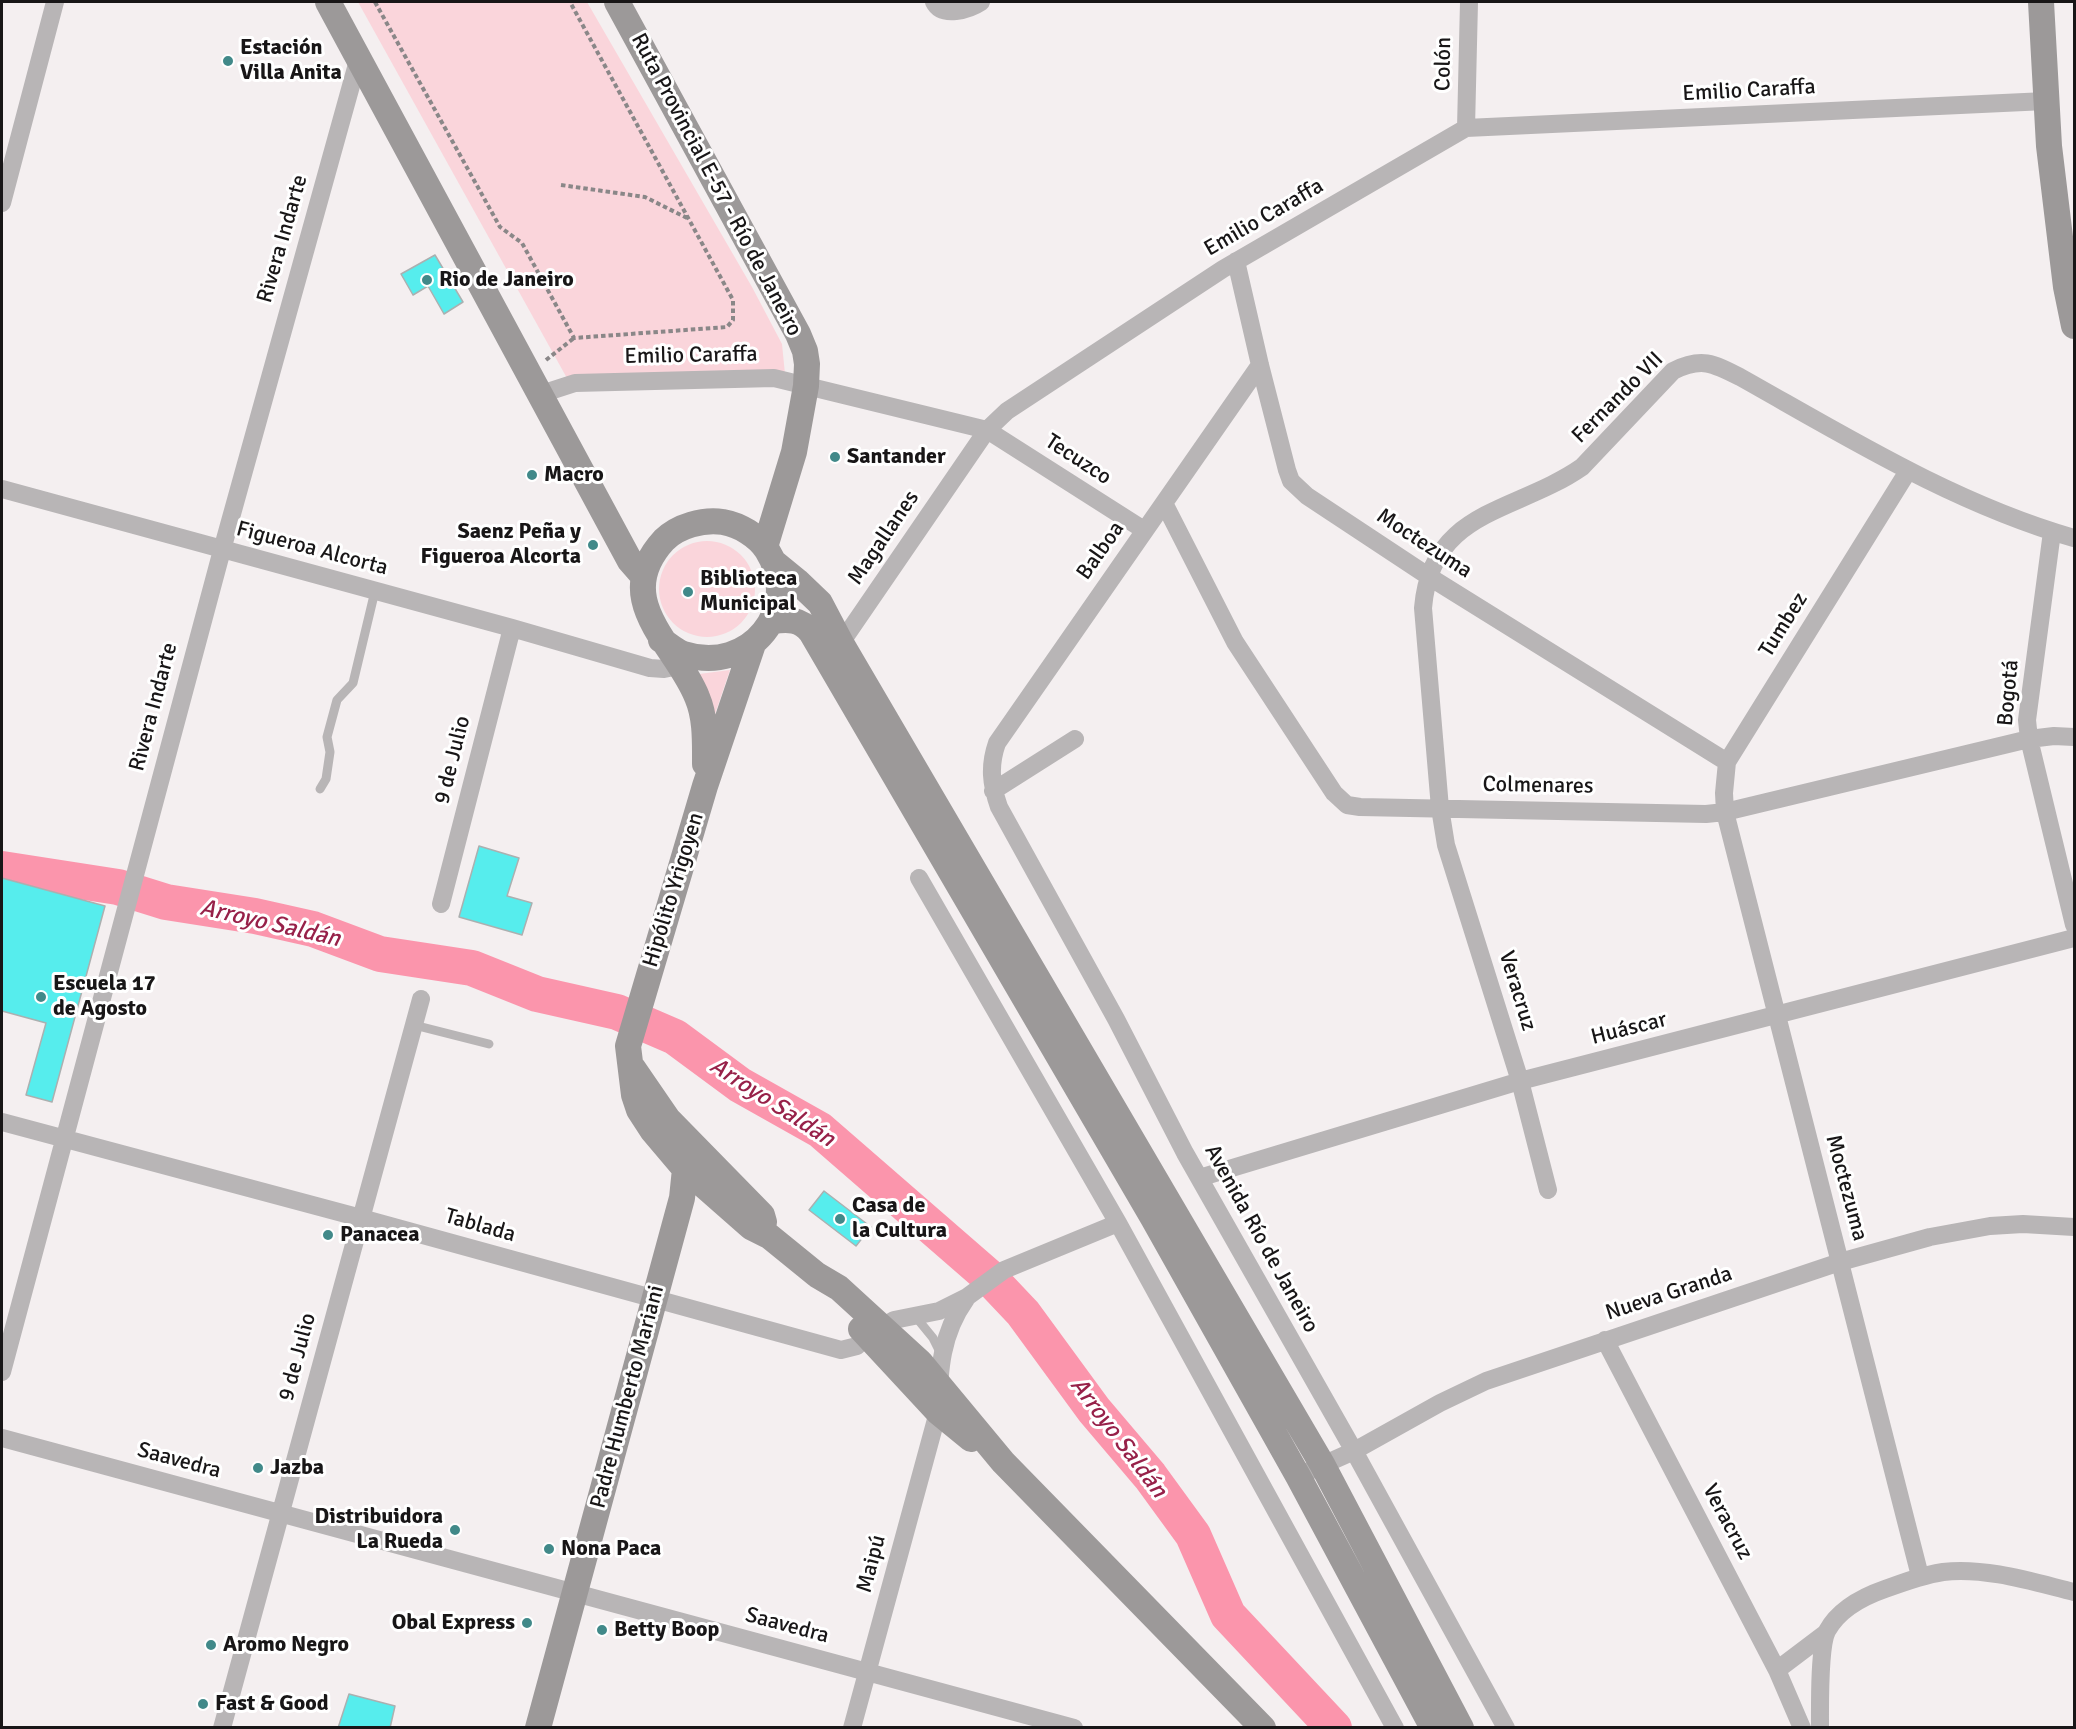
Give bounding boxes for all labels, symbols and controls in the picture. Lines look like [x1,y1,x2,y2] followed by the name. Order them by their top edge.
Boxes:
[625,29,807,341] street label: Ruta Provincial E-57 - Río de Janeiro
[240,35,342,86] place label: Estación Villa Anita
[1430,37,1458,91] street label: Colón
[221,54,235,68] marker: Estación Villa Anita
[1682,74,1816,108] street label: Emilio Caraffa
[252,172,314,306] street label: Rivera Indarte
[1200,173,1328,263] street label: Emilio Caraffa
[439,267,574,293] place label: Rio de Janeiro
[420,273,434,287] marker: Rio de Janeiro
[624,342,758,370] street label: Emilio Caraffa
[1567,347,1669,449] street label: Fernando VII
[1040,429,1116,491] street label: Tecuzco
[847,444,946,470] place label: Santander
[828,450,842,464] marker: Santander
[544,462,604,488] place label: Macro
[525,468,539,482] marker: Macro
[843,486,925,590] street label: Magallanes
[1371,503,1477,585] street label: Moctezuma
[233,516,391,582] street label: Figueroa Alcorta
[1072,517,1130,585] street label: Balboa
[421,519,581,570] place label: Saenz Peña y Figueroa Alcorta
[586,538,600,552] marker: Saenz Peña y Figueroa Alcorta
[700,566,797,618] place label: Biblioteca Municipal
[681,585,695,599] marker: Biblioteca Municipal
[1754,588,1814,662] street label: Tumbez
[124,640,184,774] street label: Rivera Indarte
[1993,659,2025,727] street label: Bogotá
[429,713,477,807] street label: 9 de Julio
[1482,772,1594,800] street label: Colmenares
[638,809,710,971] street label: Hipólito Yrigoyen
[197,894,343,954] water label: Arroyo Saldán
[1492,948,1542,1034] street label: Veracruz
[53,971,156,1022] place label: Escuela 17 de Agosto
[34,990,48,1004] marker: Escuela 17 de Agosto
[1588,1007,1670,1051] street label: Huáscar
[704,1052,840,1154] water label: Arroyo Saldán
[1819,1132,1873,1244] street label: Moctezuma
[1198,1140,1324,1338] street label: Avenida Río de Janeiro
[852,1193,947,1244] place label: Casa de la Cultura
[442,1203,518,1249] street label: Tablada
[833,1212,847,1226] marker: Casa de la Cultura
[340,1222,419,1248] place label: Panacea
[321,1228,335,1242] marker: Panacea
[1602,1261,1736,1327] street label: Nueva Granda
[585,1282,671,1512] street label: Padre Humberto Mariani
[274,1310,322,1404] street label: 9 de Julio
[1063,1372,1173,1504] water label: Arroyo Saldán
[134,1437,224,1485] street label: Saavedra
[270,1455,324,1481] place label: Jazba
[251,1461,265,1475] marker: Jazba
[1696,1480,1758,1564] street label: Veracruz
[315,1504,443,1556] place label: Distribuidora La Rueda
[448,1523,462,1537] marker: Distribuidora La Rueda
[852,1532,892,1596] street label: Maipú
[561,1536,661,1562] place label: Nona Paca
[542,1542,556,1556] marker: Nona Paca
[742,1602,832,1650] street label: Saavedra
[392,1610,515,1636] place label: Obal Express
[520,1616,534,1630] marker: Obal Express
[614,1617,719,1643] place label: Betty Boop
[595,1623,609,1637] marker: Betty Boop
[223,1632,349,1658] place label: Aromo Negro
[204,1638,218,1652] marker: Aromo Negro
[215,1691,329,1717] place label: Fast & Good
[196,1697,210,1711] marker: Fast & Good

